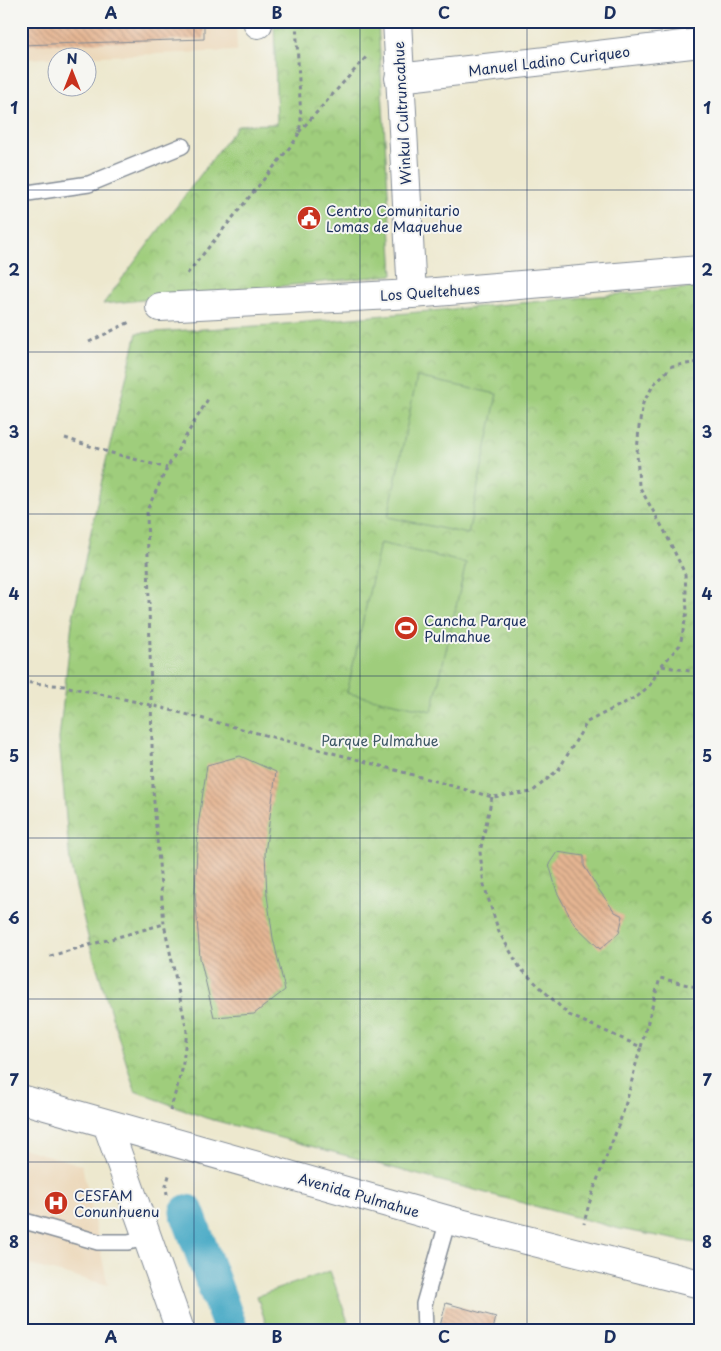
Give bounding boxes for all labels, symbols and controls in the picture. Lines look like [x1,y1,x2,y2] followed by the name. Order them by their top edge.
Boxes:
[105,0,118,24] text: A
[272,0,283,24] text: B
[438,0,450,24] text: C
[604,0,616,24] text: D
[388,41,416,185] street label: Winkul Cultruncahue
[467,41,631,81] street label: Manuel Ladino Curiqueo
[48,48,98,98] north arrow
[66,48,78,69] text: N
[10,95,18,119] text: 1
[703,95,711,119] text: 1
[326,200,462,237] place label: Centro Comunitario Lomas de Maquehue
[296,205,322,231] public building icon: Centro Comunitario Lomas de Maquehue
[8,257,20,281] text: 2
[701,257,713,281] text: 2
[379,278,481,306] street label: Los Queltehues
[9,419,19,443] text: 3
[702,419,712,443] text: 3
[9,581,20,605] text: 4
[702,581,713,605] text: 4
[424,610,527,647] place label: Cancha Parque Pulmahue
[393,615,419,641] sports icon: Cancha Parque Pulmahue
[321,730,439,751] park label: Parque Pulmahue
[9,743,19,767] text: 5
[702,743,712,767] text: 5
[8,905,20,929] text: 6
[701,905,713,929] text: 6
[9,1067,19,1091] text: 7
[702,1067,712,1091] text: 7
[296,1168,422,1222] street label: Avenida Pulmahue
[74,1185,159,1222] place label: CESFAM Conunhuenu
[43,1190,69,1216] hospital icon: CESFAM Conunhuenu
[9,1229,19,1253] text: 8
[702,1229,712,1253] text: 8
[105,1324,118,1348] text: A
[272,1324,283,1348] text: B
[438,1324,450,1348] text: C
[604,1324,616,1348] text: D

